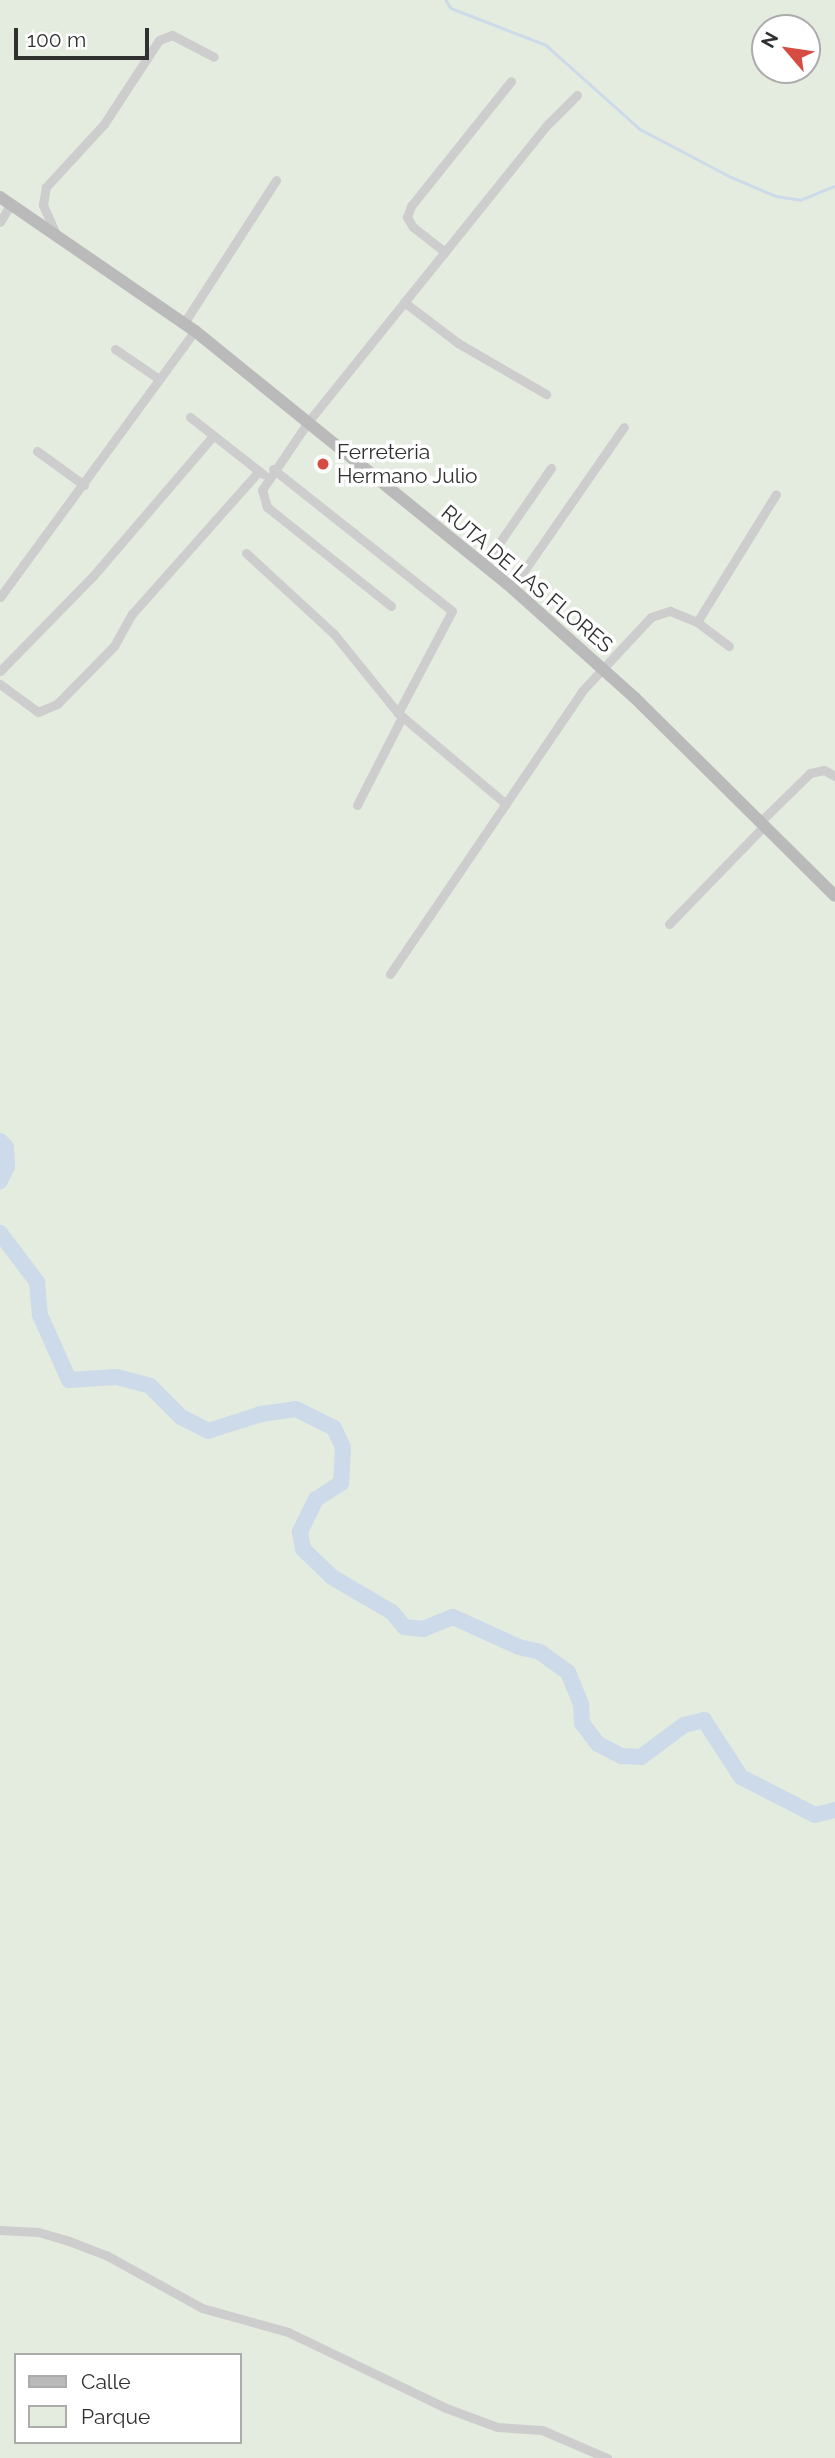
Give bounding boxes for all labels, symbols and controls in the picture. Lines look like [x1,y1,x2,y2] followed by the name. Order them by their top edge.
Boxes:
[18,14,152,58] scale bar
[751,14,821,84] north arrow
[27,27,86,52] text: 100 m
[756,28,783,51] text: N
[337,439,478,489] place label: Ferreteria Hermano Julio
[315,456,331,472] marker: Ferreteria Hermano Julio
[436,500,618,658] street label: RUTA DE LAS FLORES
[14,2353,242,2444] legend
[81,2369,131,2394] text: Calle
[81,2404,150,2429] text: Parque

